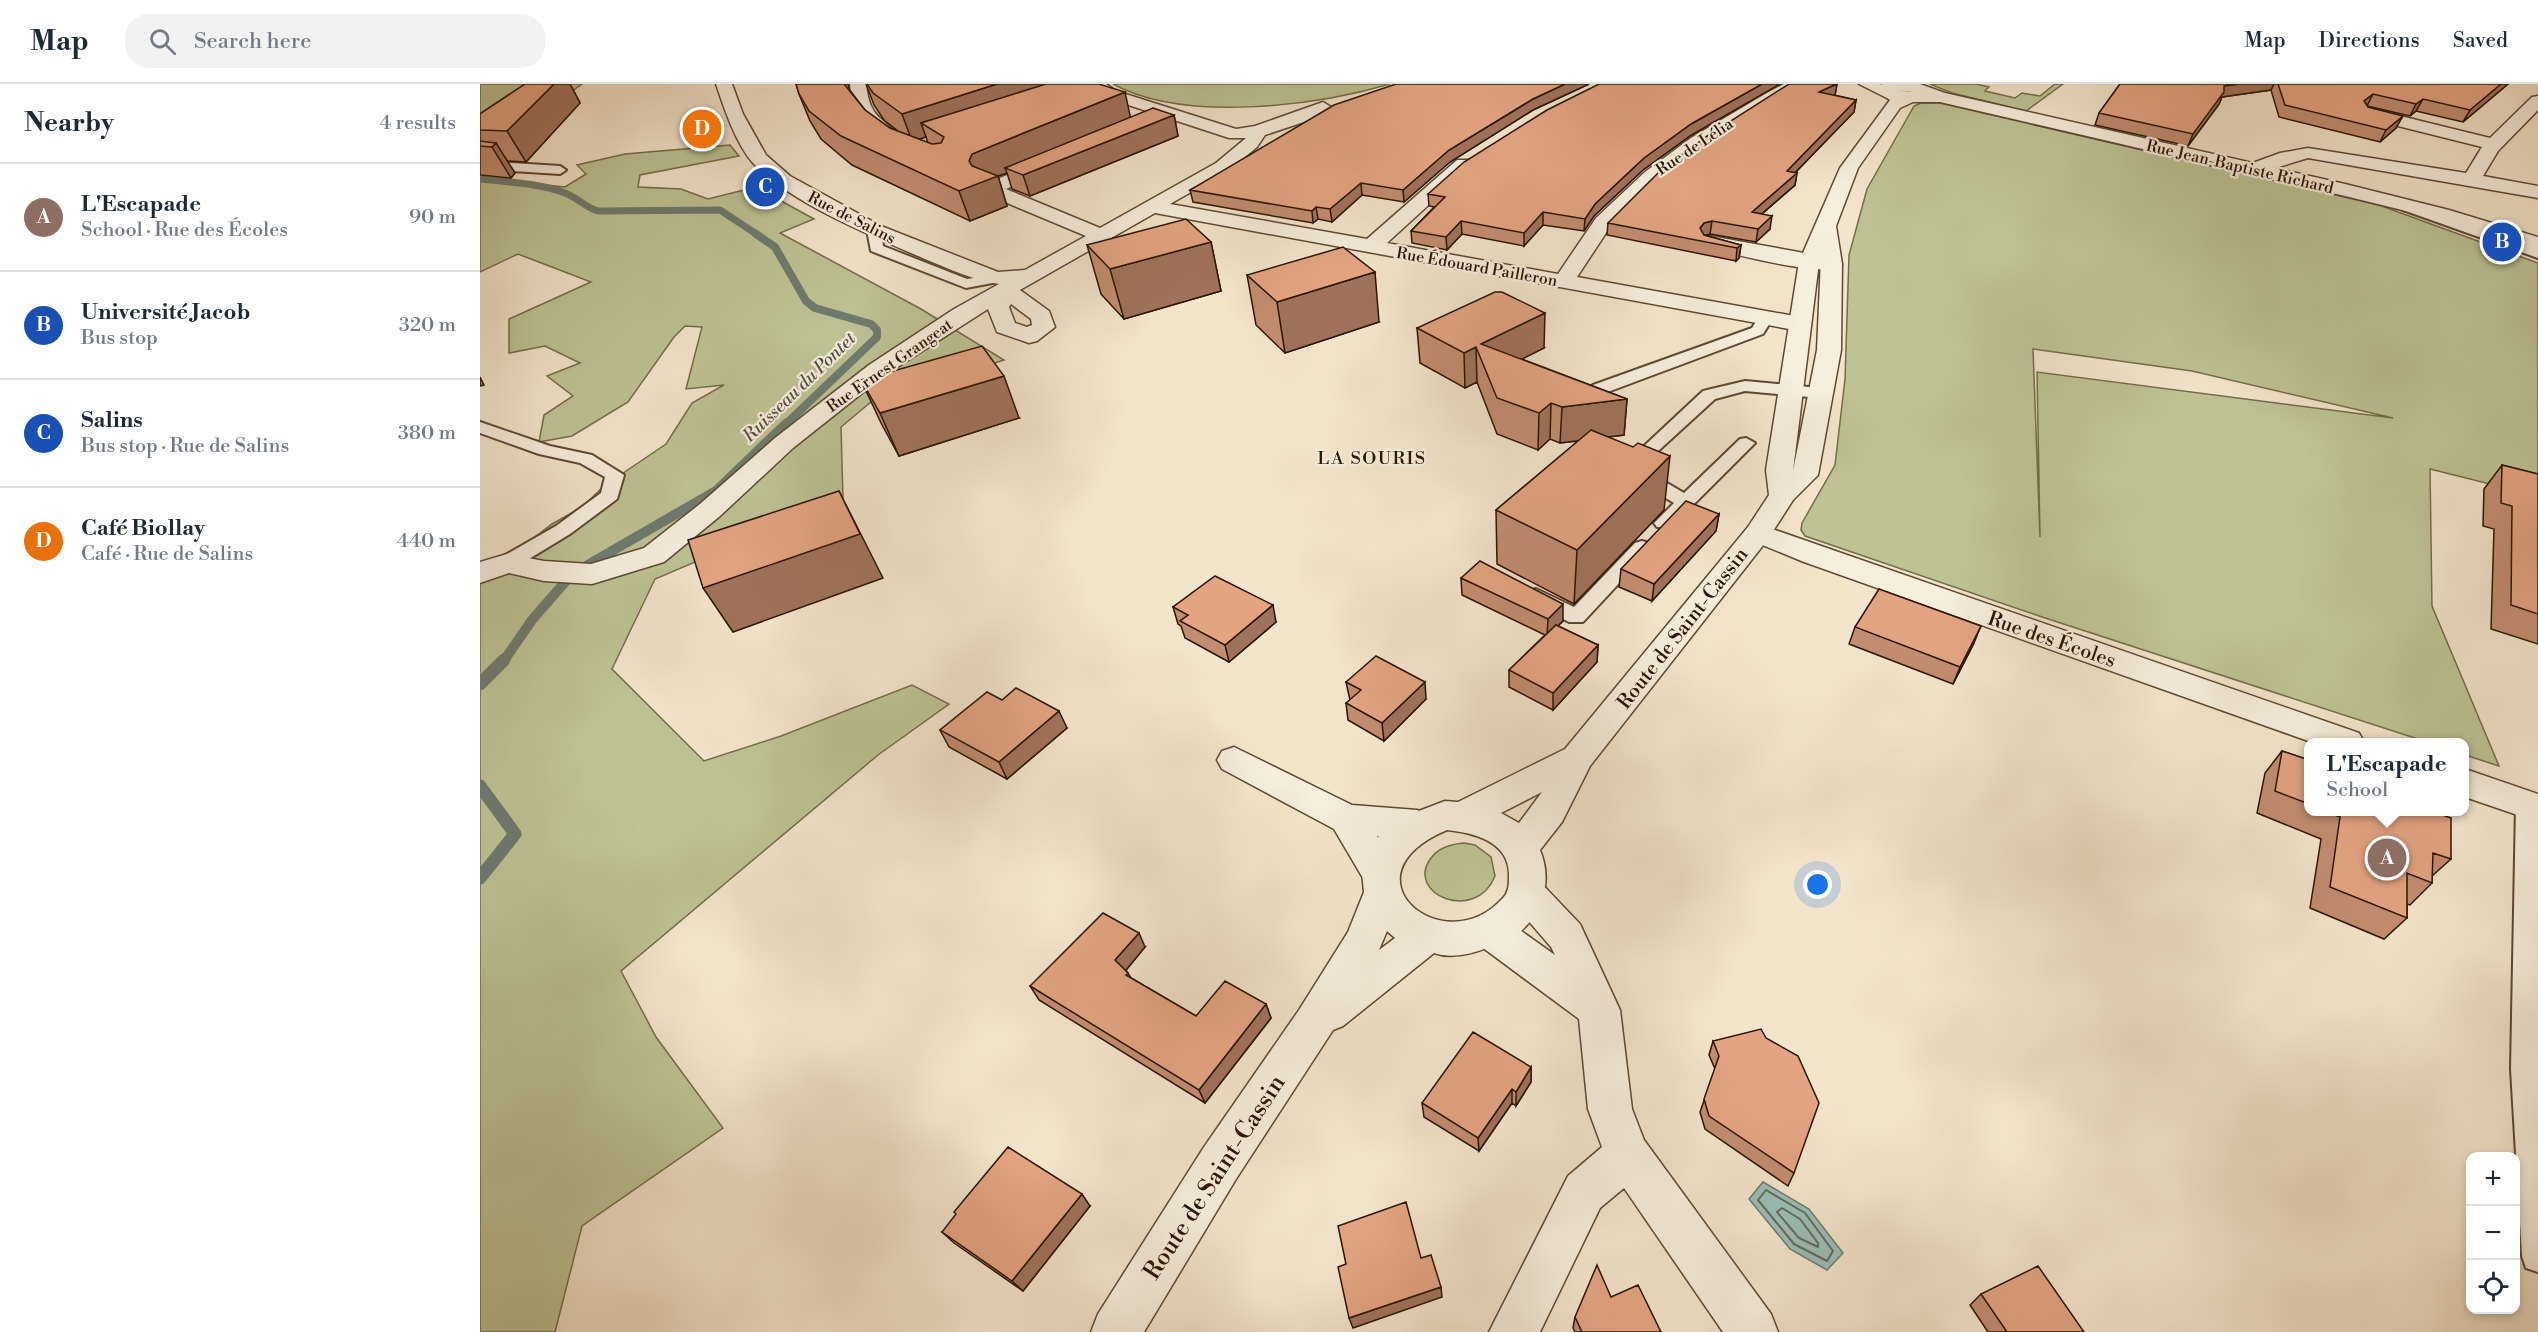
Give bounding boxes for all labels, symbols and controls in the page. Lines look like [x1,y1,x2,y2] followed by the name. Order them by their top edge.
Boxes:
[125,14,545,68] search box
[30,24,89,59] text: Map
[146,25,179,58] icon: search
[194,28,311,55] text: Search here
[2244,28,2286,54] text: Map
[2319,28,2420,54] text: Directions
[2453,28,2508,54] text: Saved
[682,106,722,152] pin: D
[24,107,114,139] text: Nearby
[379,111,456,136] text: 4 results
[1652,113,1738,180] street label: Rue de Lélia
[2144,136,2335,198] street label: Rue Jean-Baptiste Richard
[746,164,784,210] pin: C
[804,187,899,249] street label: Rue de Salins
[81,191,201,218] text: L'Escapade
[36,205,51,230] text: A
[409,205,456,230] text: 90 m
[81,218,288,243] text: School · Rue des Écoles
[2482,220,2522,264] pin: B
[1395,241,1560,291] street label: Rue Édouard Pailleron
[81,299,250,326] text: Université Jacob
[36,313,51,338] text: B
[399,313,456,338] text: 320 m
[823,315,957,417] street label: Rue Ernest Grangeat
[81,326,158,351] text: Bus stop
[737,327,862,448] water label: Ruisseau du Pontet
[81,407,143,434] text: Salins
[36,421,51,446] text: C
[398,421,456,446] text: 380 m
[81,434,289,459] text: Bus stop · Rue de Salins
[1317,447,1427,470] district label: LA SOURIS
[81,515,205,542] text: Café Biollay
[36,529,51,554] text: D
[397,529,456,554] text: 440 m
[81,542,253,567] text: Café · Rue de Salins
[1612,543,1754,715] street label: Route de Saint-Cassin
[1984,606,2119,674] street label: Rue des Écoles
[2304,738,2469,816] popup
[2326,751,2447,778] text: L'Escapade
[2326,778,2388,803] text: School
[2368,836,2406,880] pin: A
[1803,870,1832,899] your location
[1137,1070,1292,1286] street label: Route de Saint-Cassin
[2466,1152,2520,1314] map controls
[2466,1152,2520,1206] button: +
[2466,1206,2520,1260] button: −
[2466,1260,2520,1314] button: locate

